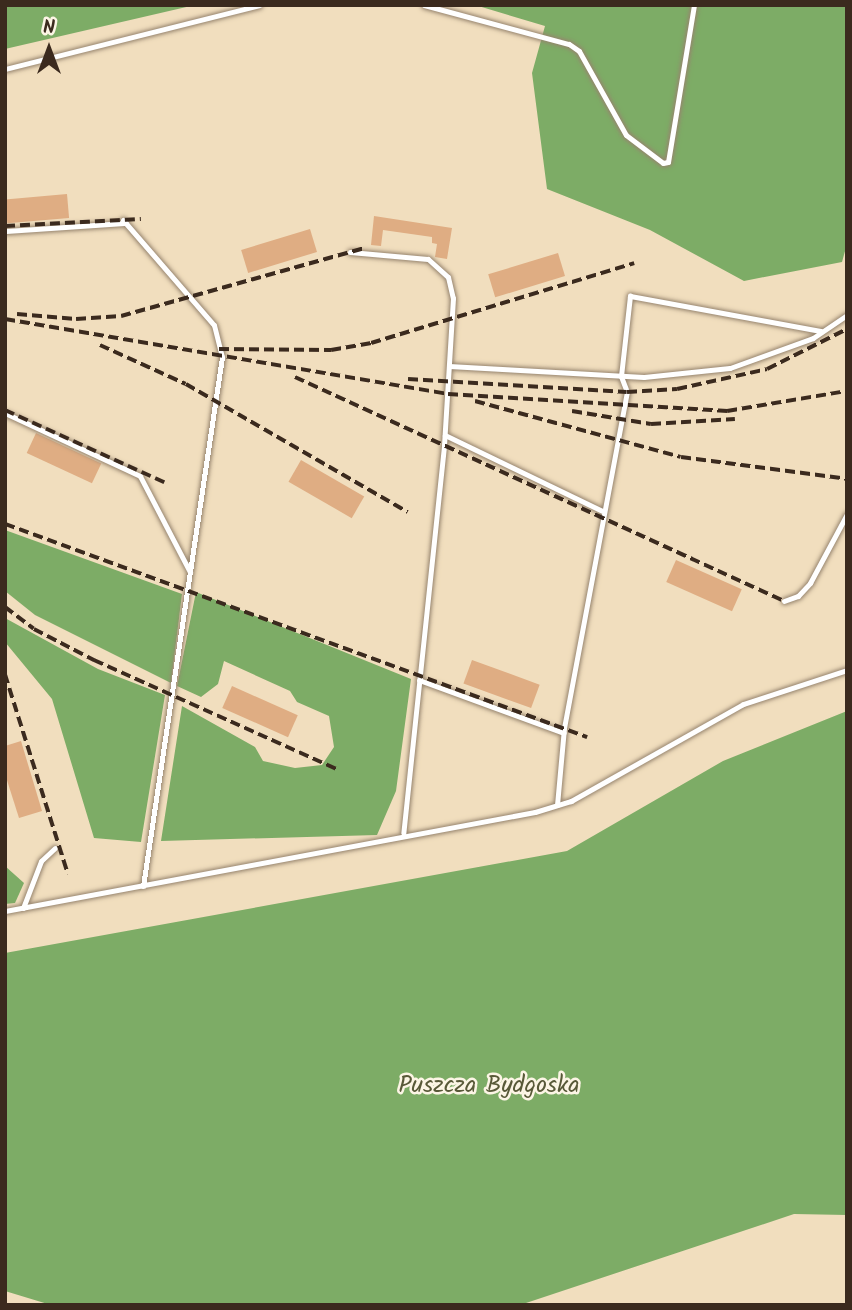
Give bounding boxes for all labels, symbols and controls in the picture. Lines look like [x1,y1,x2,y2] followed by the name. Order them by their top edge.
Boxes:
[43,13,55,43] text: N
[14,14,84,84] north arrow
[398,1072,580,1100] park label: Puszcza Bydgoska

